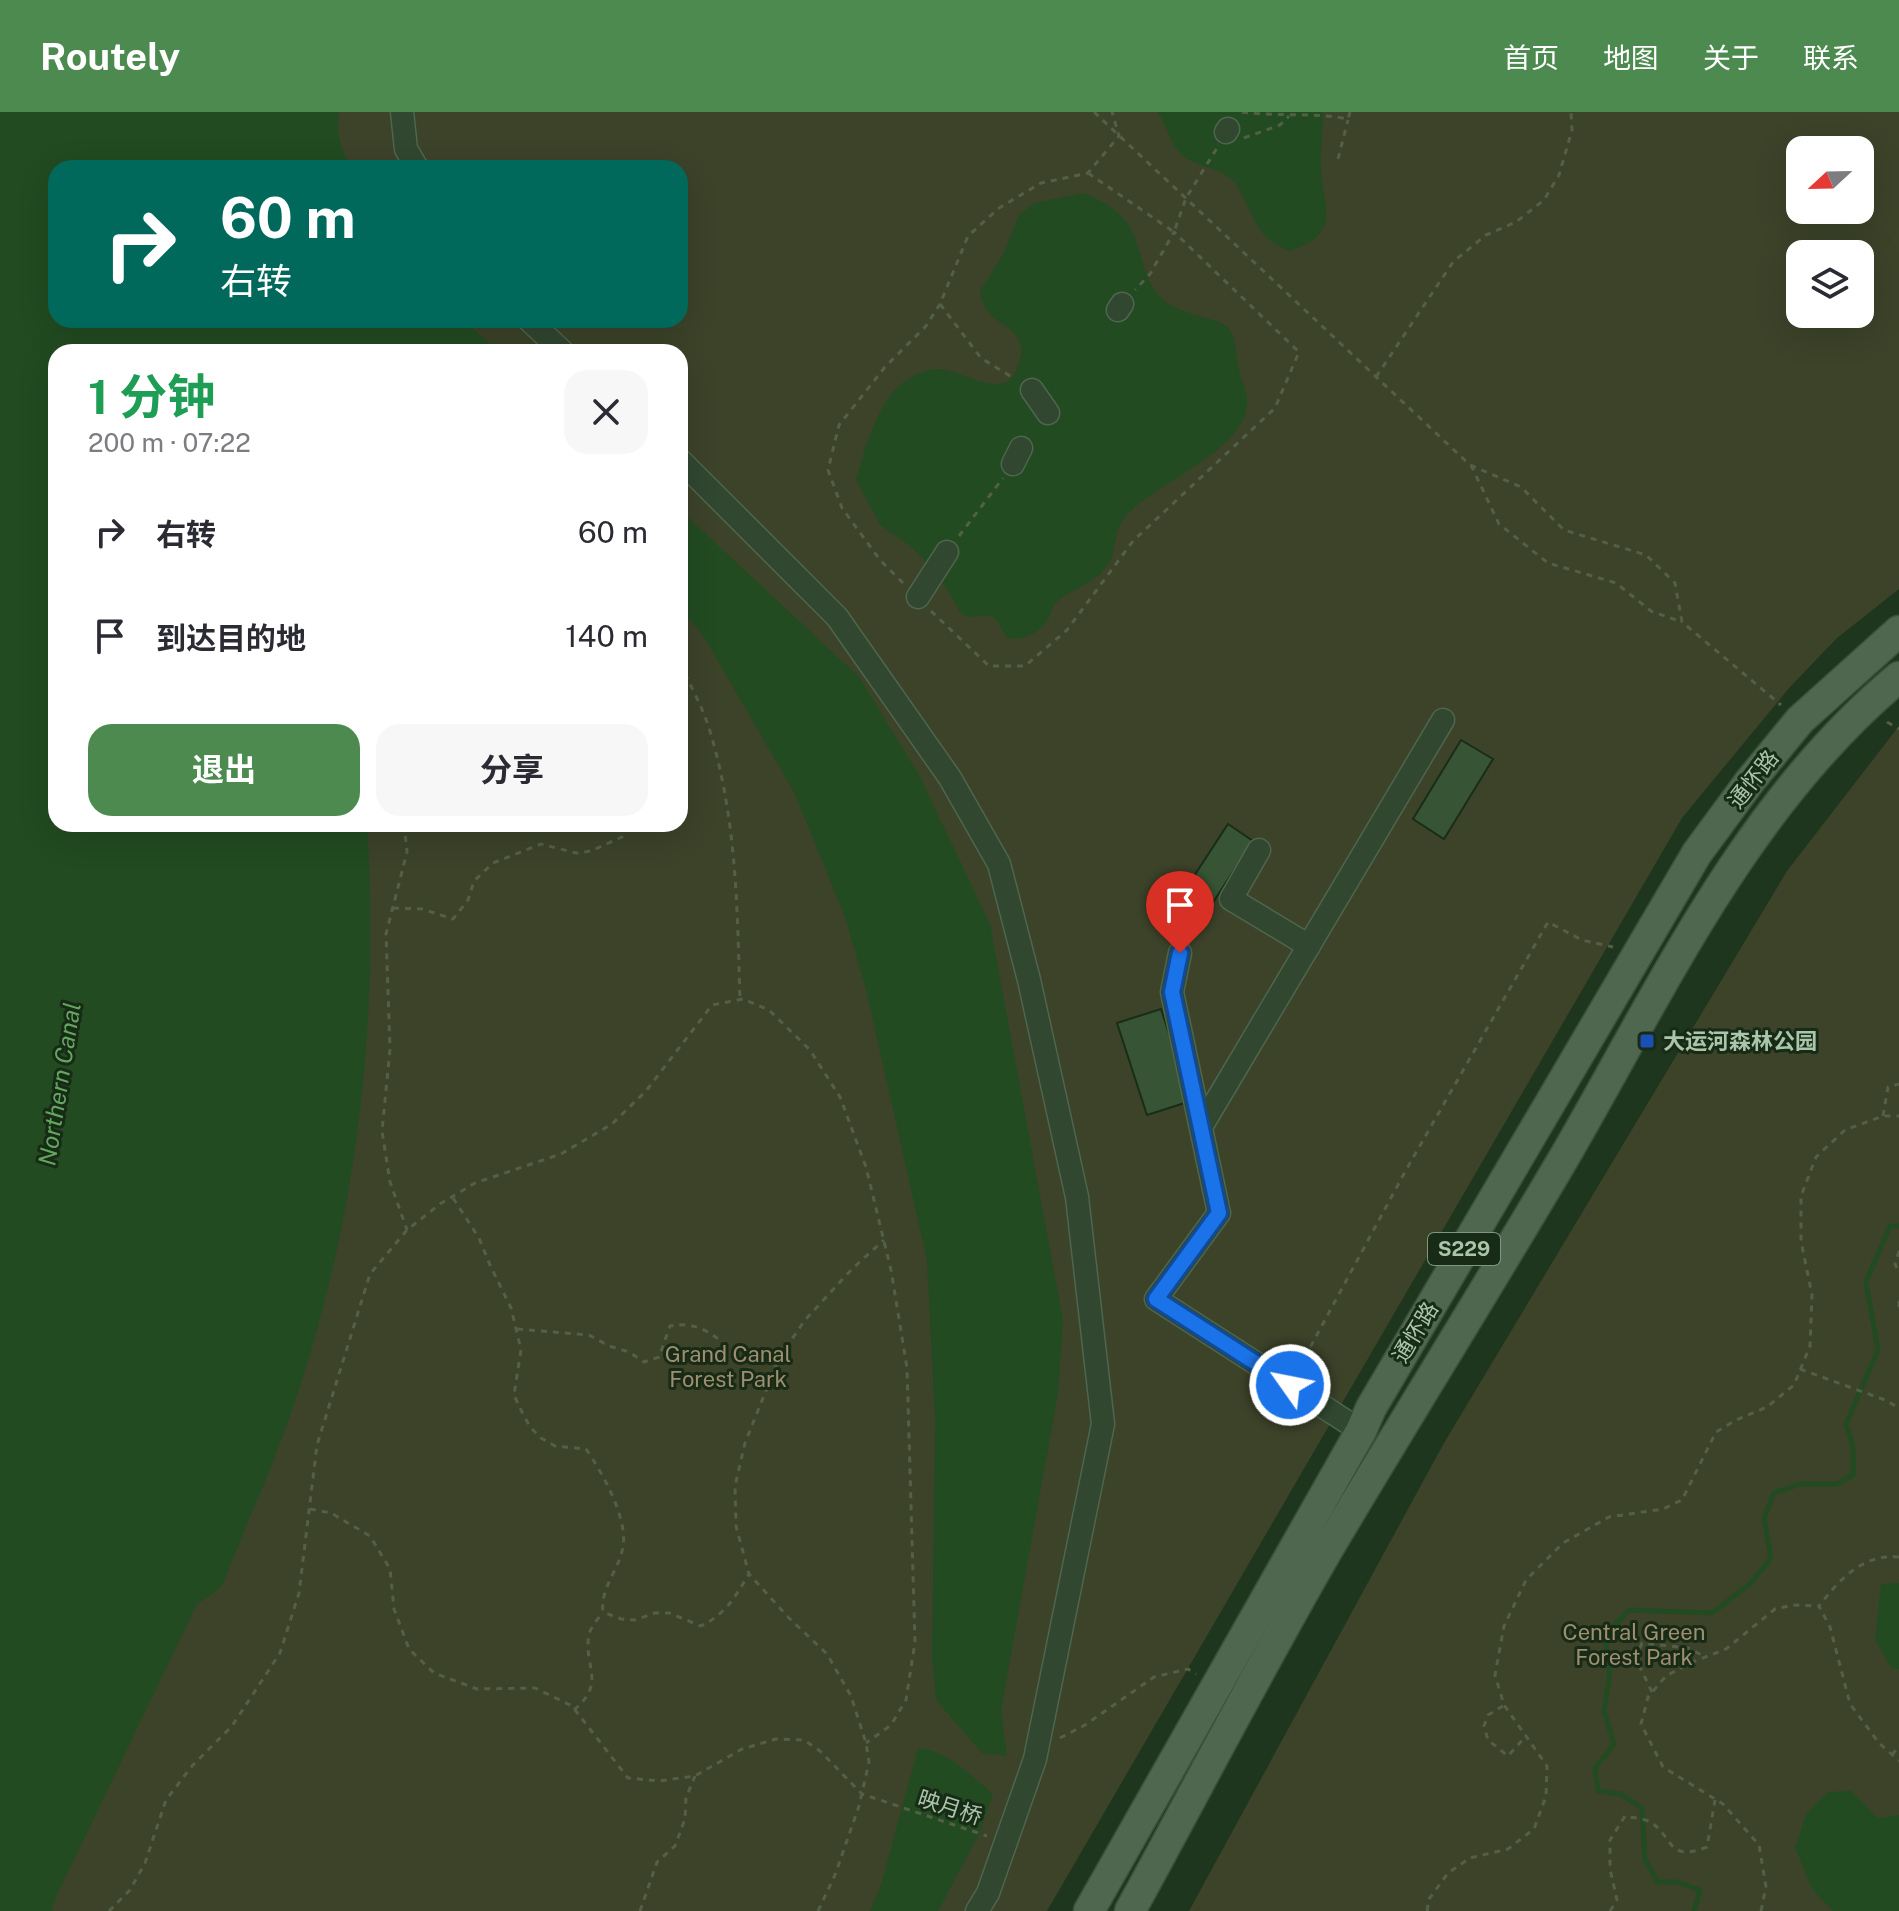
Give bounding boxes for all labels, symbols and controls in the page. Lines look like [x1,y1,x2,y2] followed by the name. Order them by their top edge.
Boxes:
[40,34,180,79] text: Routely
[1503,41,1559,74] text: 首页
[1603,41,1659,74] text: 地图
[1703,41,1759,74] text: 关于
[1803,41,1859,74] text: 联系
[1786,136,1874,224] north arrow
[1786,136,1874,328] map controls
[220,185,356,251] text: 60 m
[88,192,192,296] icon: right
[1786,240,1874,328] button: layers
[220,260,292,302] text: 右转
[88,368,215,425] text: 1 分钟
[564,370,648,454] button: close
[88,427,251,458] text: 200 m · 07:22
[88,510,132,554] icon: right
[578,514,648,550] text: 60 m
[156,516,216,552] text: 右转
[88,614,132,658] icon: arrive
[565,618,648,654] text: 140 m
[156,620,306,656] text: 到达目的地
[88,724,360,816] button: 退出
[376,724,648,816] button: 分享
[1722,745,1784,813] street label: 通怀路
[1146,871,1214,953] pin
[1158,883,1202,927] icon: arrive
[32,1000,86,1168] water label: Northern Canal
[1663,1028,1817,1054] place label: 大运河森林公园
[1638,1032,1656,1050] marker: 大运河森林公园
[1428,1233,1500,1265] road number: S229
[1387,1297,1443,1367] street label: 通怀路
[665,1341,791,1392] park label: Grand Canal Forest Park
[1248,1343,1332,1427] position arrow
[1563,1619,1705,1670] park label: Central Green Forest Park
[915,1784,985,1830] street label: 映月桥

